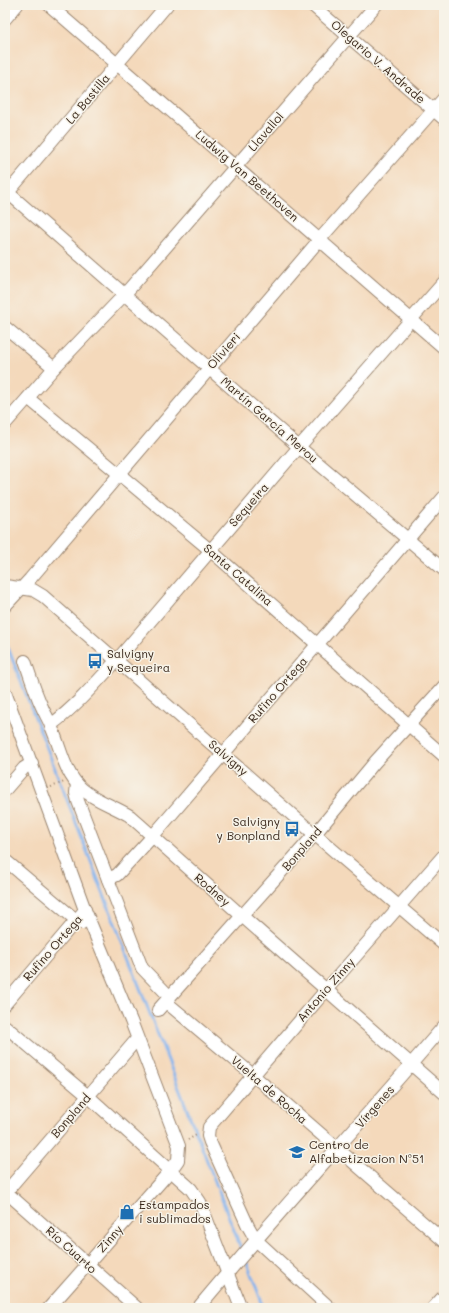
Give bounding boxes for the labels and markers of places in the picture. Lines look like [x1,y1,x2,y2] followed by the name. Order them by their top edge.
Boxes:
[107,645,170,675] place label: Salvigny y Sequeira
[86,652,104,670] bus stop icon: Salvigny y Sequeira
[217,813,280,843] place label: Salvigny y Bonpland
[283,820,301,838] bus stop icon: Salvigny y Bonpland
[309,1136,424,1166] place label: Centro de Alfabetizacion Nº51
[288,1143,306,1161] school or university icon: Centro de Alfabetizacion Nº51
[139,1196,211,1226] place label: Estampados i sublimados
[118,1203,136,1221] shop icon: Estampados i sublimados

